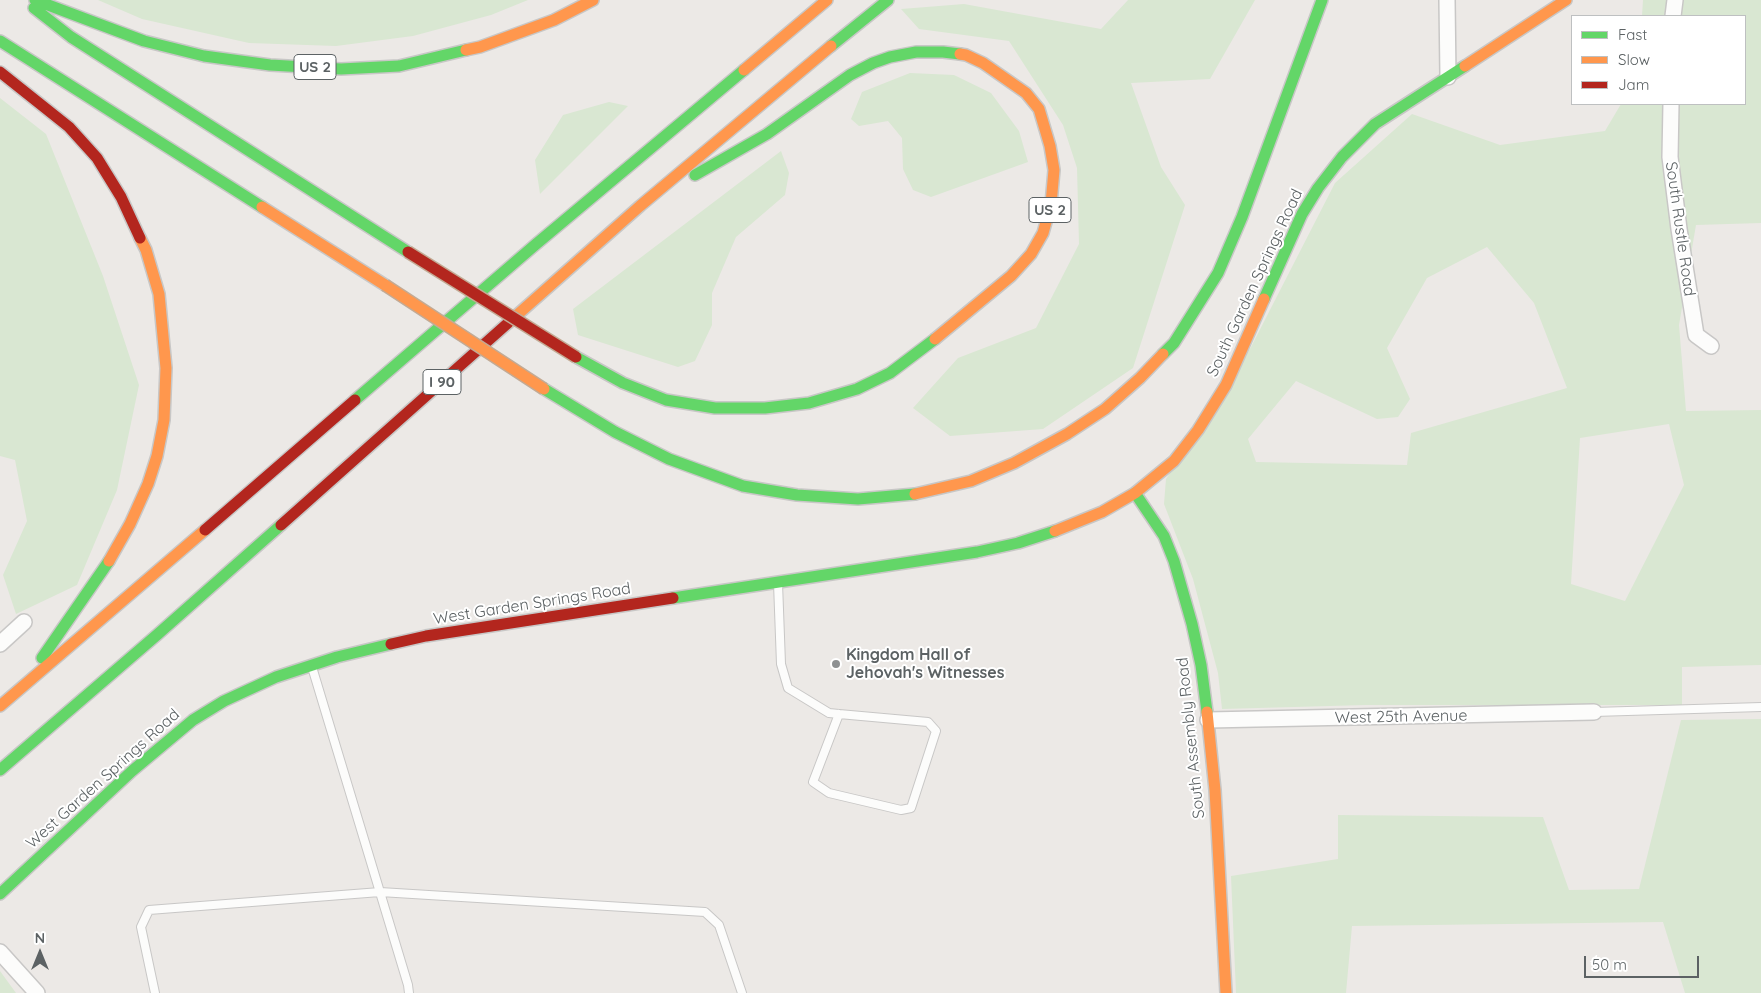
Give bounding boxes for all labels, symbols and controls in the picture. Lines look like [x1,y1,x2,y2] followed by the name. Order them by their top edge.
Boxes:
[1571,15,1746,105] legend
[1618,25,1647,44] text: Fast
[1618,50,1650,69] text: Slow
[294,54,336,80] road number: US 2
[1618,75,1649,94] text: Jam
[1661,160,1699,298] street label: South Rustle Road
[1203,186,1307,380] street label: South Garden Springs Road
[1029,198,1071,222] road number: US 2
[423,370,461,394] road number: I 90
[432,579,632,629] street label: West Garden Springs Road
[846,645,1004,683] place label: Kingdom Hall of Jehovah's Witnesses
[1173,656,1209,820] street label: South Assembly Road
[830,658,842,670] marker: Kingdom Hall of Jehovah's Witnesses
[22,705,184,853] street label: West Garden Springs Road
[1334,706,1468,728] street label: West 25th Avenue
[15,928,65,978] north arrow
[35,929,45,947] text: N
[1586,946,1701,978] scale bar
[1592,955,1627,974] text: 50 m

